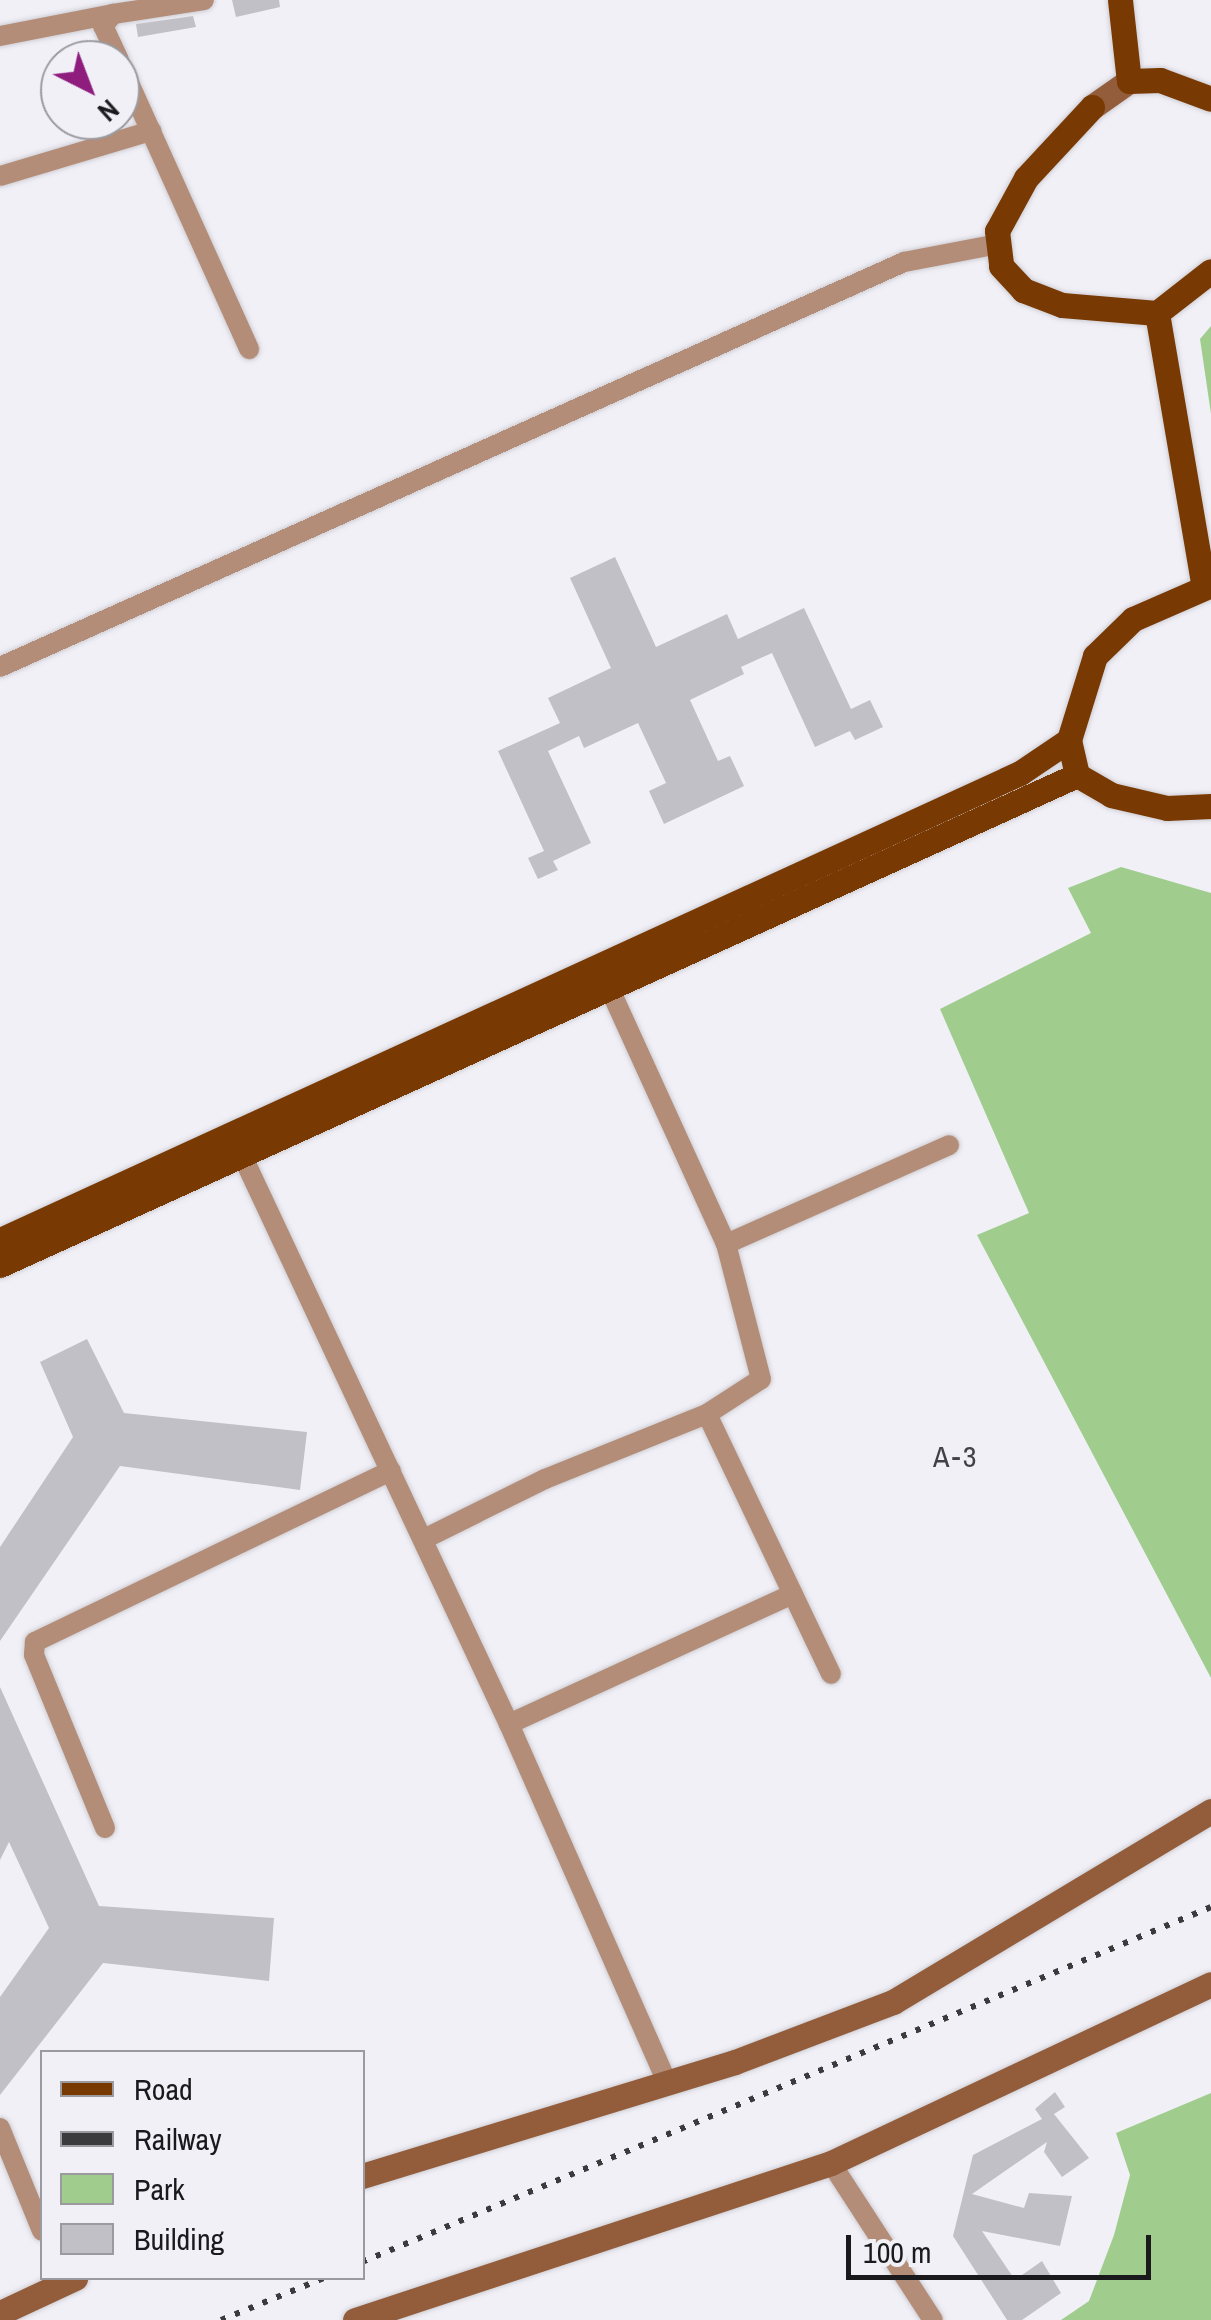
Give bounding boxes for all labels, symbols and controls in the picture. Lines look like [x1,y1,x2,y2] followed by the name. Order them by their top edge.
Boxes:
[40,40,140,140] north arrow
[90,91,128,130] text: N
[933,1438,979,1474] district label: A-3
[40,2050,365,2280] legend
[134,2069,193,2109] text: Road
[134,2119,221,2159] text: Railway
[134,2169,185,2209] text: Park
[851,2215,1156,2277] scale bar
[134,2219,224,2259] text: Building
[863,2232,931,2272] text: 100 m

